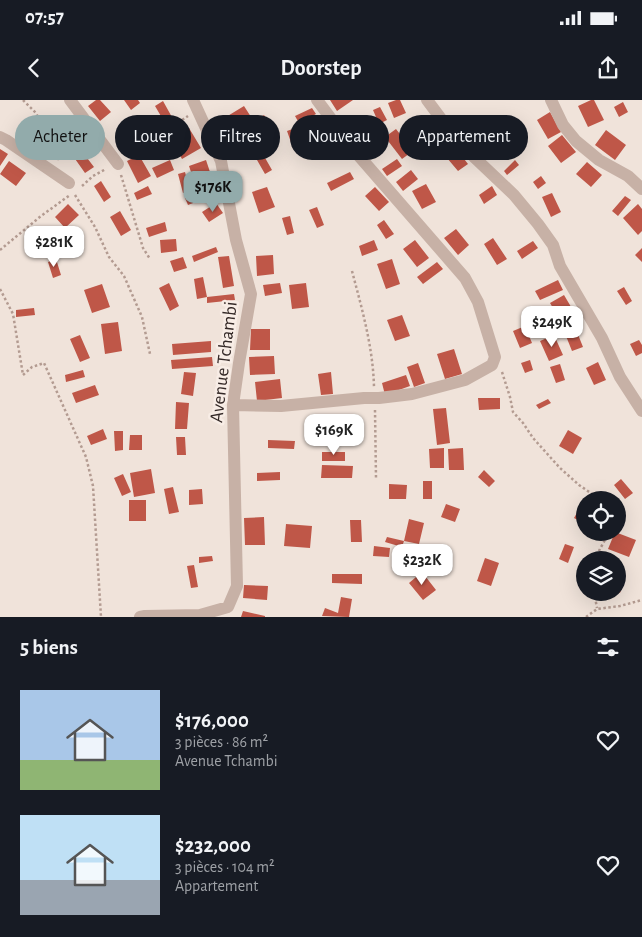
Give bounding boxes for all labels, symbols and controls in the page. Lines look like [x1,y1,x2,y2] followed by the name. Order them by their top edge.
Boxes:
[25,8,64,27] text: 07:57
[20,54,48,82] icon: back
[594,54,622,82] icon: share
[280,57,362,79] text: Doorstep
[15,115,105,160] chip: Acheter
[115,115,191,160] chip: Louer
[201,115,280,160] chip: Filtres
[290,115,389,160] chip: Nouveau
[399,115,528,160] chip: Appartement
[178,170,248,213] pin: $176K
[195,179,231,195] text: $176K
[19,226,89,268] pin: $281K
[35,234,73,250] text: $281K
[207,300,241,424] street label: Avenue Tchambi
[517,306,587,348] pin: $249K
[532,314,572,330] text: $249K
[299,414,369,456] pin: $169K
[315,422,353,438] text: $169K
[576,491,626,601] map controls
[576,491,626,541] button: locate
[387,544,457,586] pin: $232K
[576,551,626,601] button: layers
[403,552,441,568] text: $232K
[594,633,622,661] icon: filters
[20,637,78,658] text: 5 biens
[60,710,120,770] icon: home
[175,710,249,731] text: $176,000
[594,726,622,754] icon: heart
[175,734,268,750] text: 3 pièces · 86 m²
[175,753,278,769] text: Avenue Tchambi
[60,835,120,895] icon: home
[175,835,251,856] text: $232,000
[594,851,622,879] icon: heart
[175,859,275,875] text: 3 pièces · 104 m²
[175,878,258,894] text: Appartement

